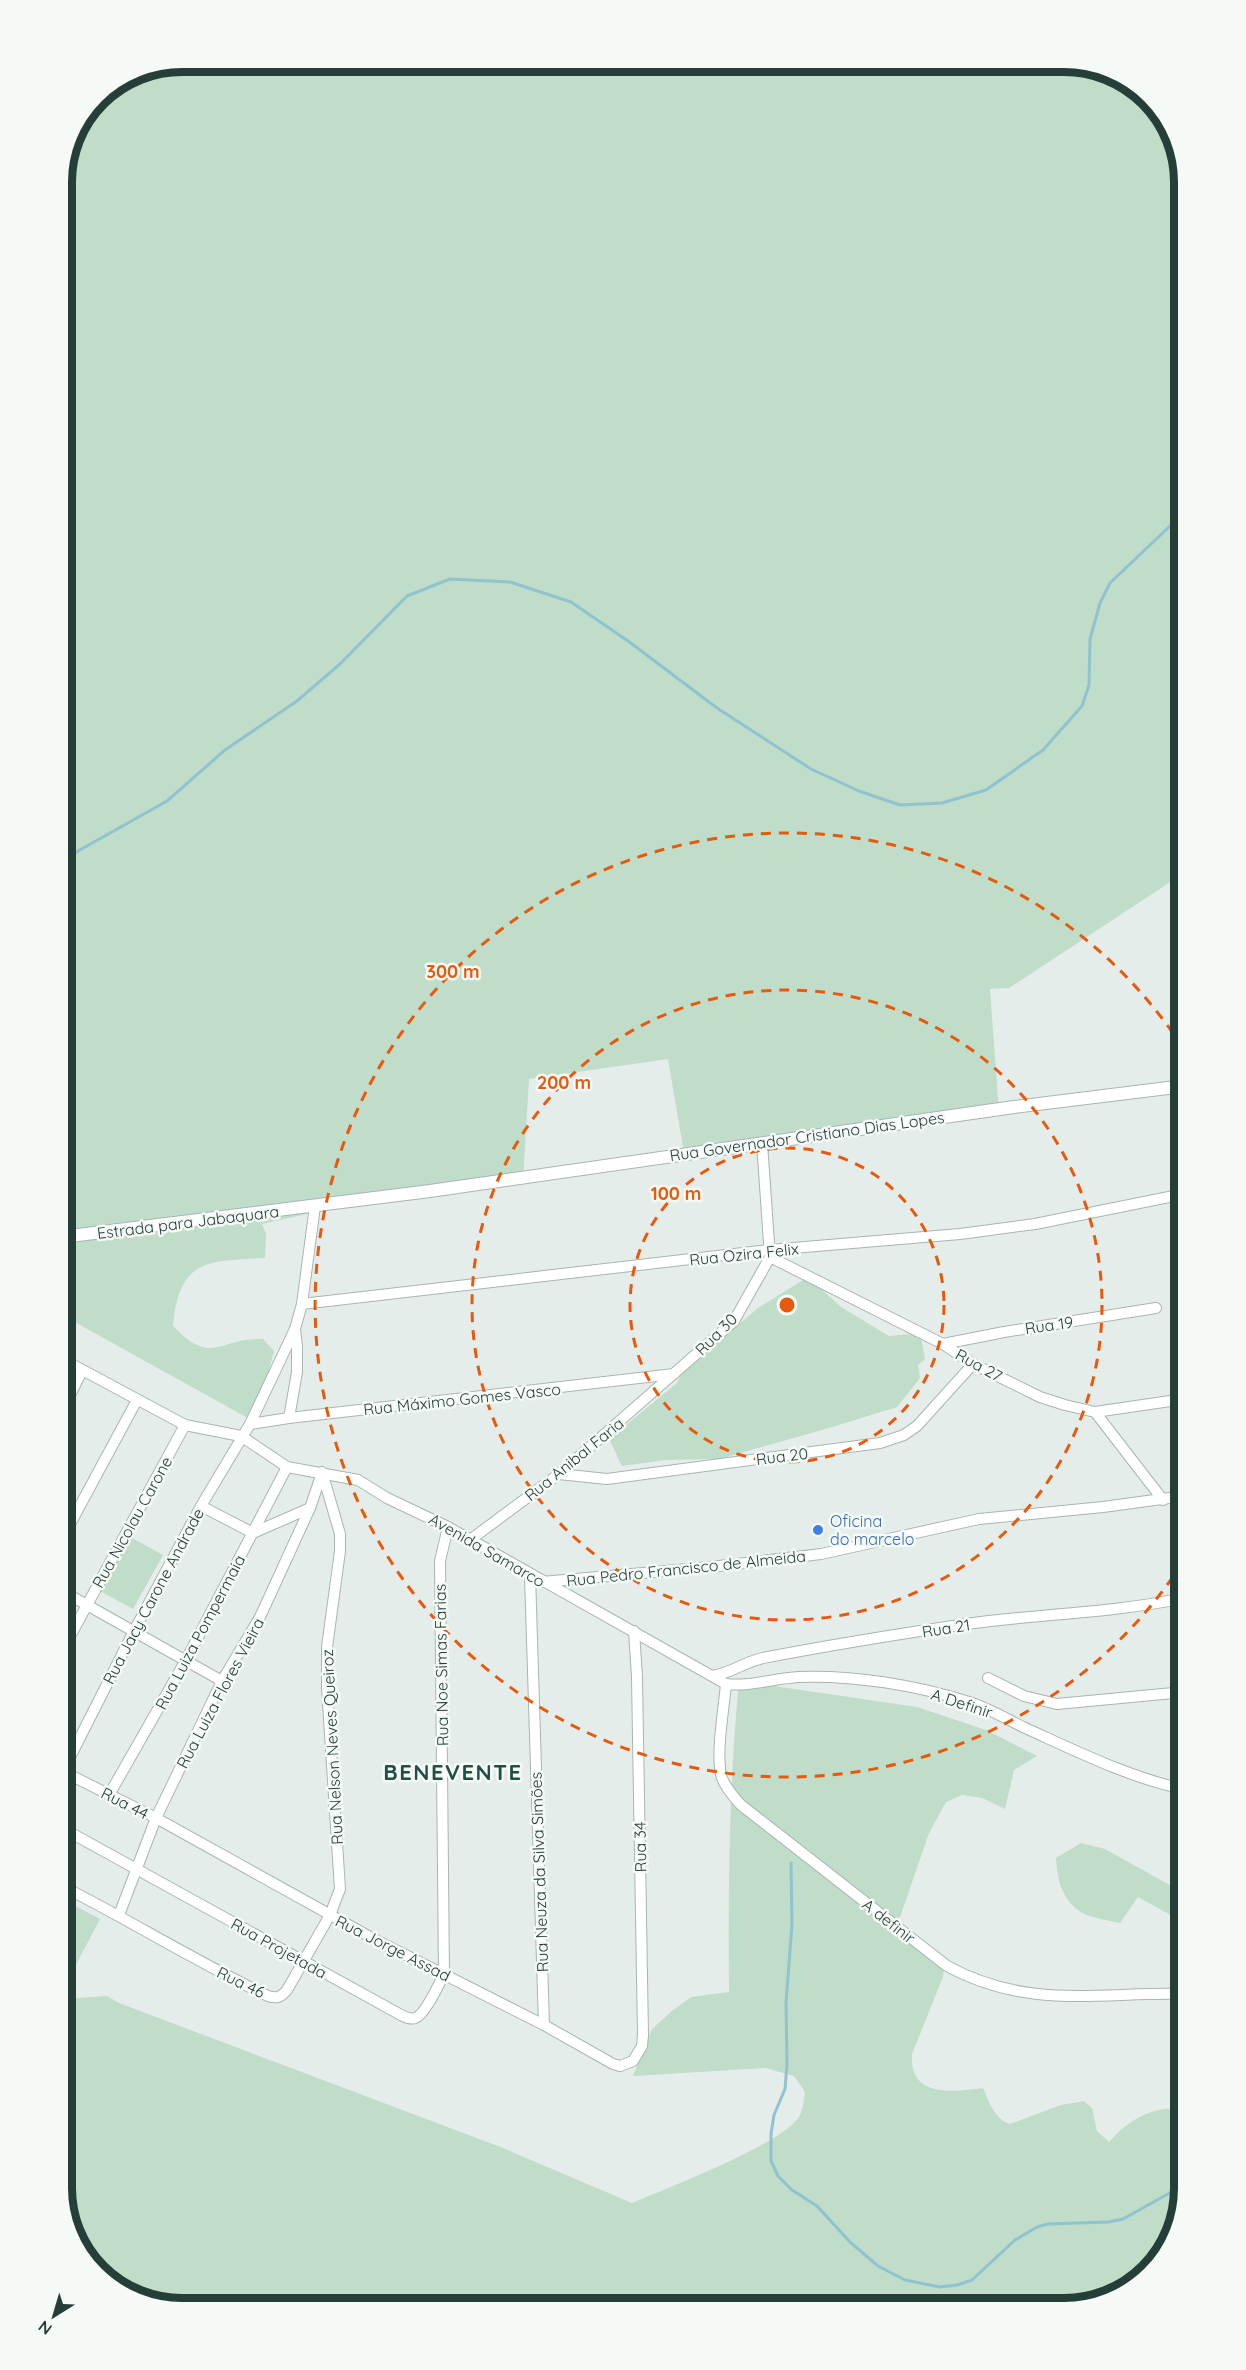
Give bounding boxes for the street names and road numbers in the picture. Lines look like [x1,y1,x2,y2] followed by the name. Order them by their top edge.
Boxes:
[668,1107,946,1165] street label: Rua Governador Cristiano Dias Lopes
[96,1201,280,1243] street label: Estrada para Jabaquara
[688,1238,800,1270] street label: Rua Ozira Felix
[691,1309,741,1359] street label: Rua 30
[1024,1312,1075,1338] street label: Rua 19
[952,1344,1006,1386] street label: Rua 27
[362,1379,562,1419] street label: Rua Máximo Gomes Vasco
[520,1413,628,1505] street label: Rua Anibal Faria
[755,1443,809,1469] street label: Rua 20
[88,1453,176,1591] street label: Rua Nicolau Carone
[98,1505,208,1687] street label: Rua Jacy Carone Andrade
[425,1509,549,1591] street label: Avenida Samarco
[565,1545,807,1591] street label: Rua Pedro Francisco de Almeida
[151,1551,249,1713] street label: Rua Luiza Pompermaia
[430,1584,452,1746] street label: Rua Noe Simas Farias
[172,1614,268,1772] street label: Rua Luiza Flores Vieira
[920,1614,972,1642] street label: Rua 21
[317,1649,347,1845] street label: Rua Nelson Neves Queiroz
[929,1684,995,1722] street label: A Definir
[526,1772,552,1972] street label: Rua Neuza da Silva Simões
[98,1783,152,1823] street label: Rua 44
[630,1822,650,1872] street label: Rua 34
[859,1894,919,1948] street label: A definir
[332,1910,454,1986] street label: Rua Jorge Assad
[228,1913,330,1983] street label: Rua Projetada
[214,1962,269,2002] street label: Rua 46

